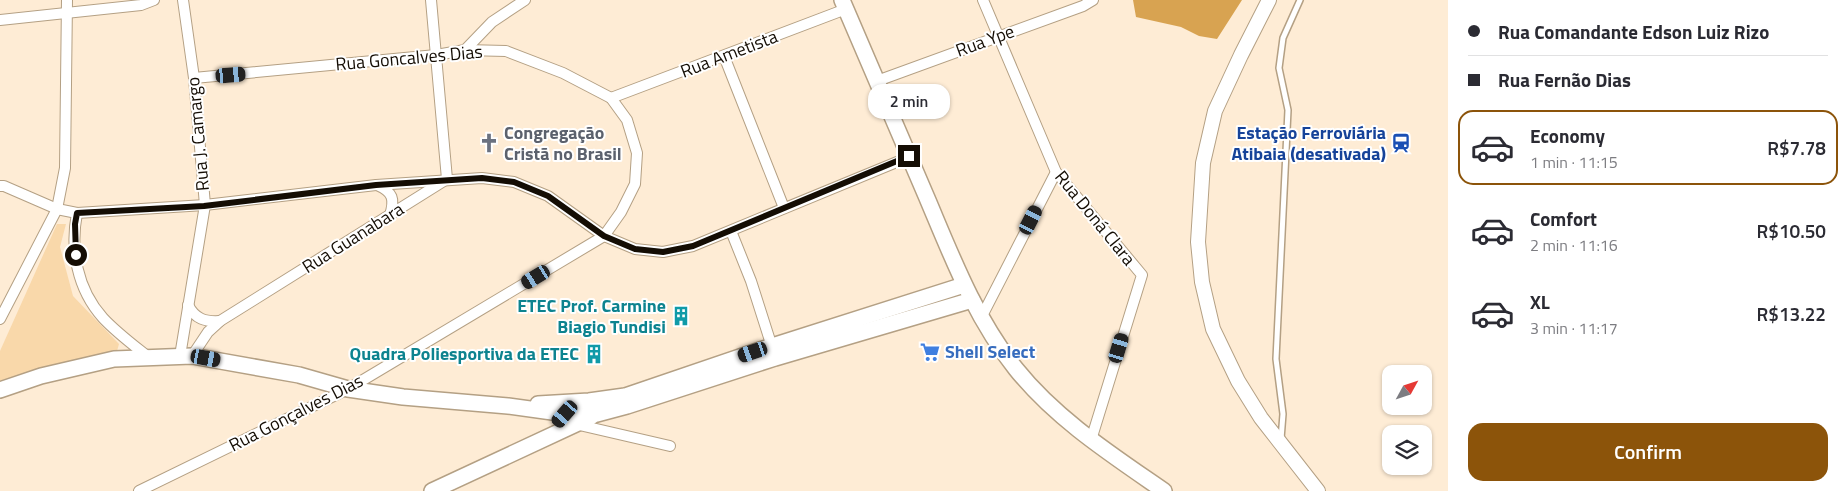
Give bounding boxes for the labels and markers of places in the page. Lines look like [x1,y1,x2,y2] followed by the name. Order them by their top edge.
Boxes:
[504,119,622,167] place label: Congregação Cristã no Brasil
[1232,119,1386,167] place label: Estação Ferroviária Atibaia (desativada)
[478,132,500,154] church icon: Congregação Cristã no Brasil
[1390,132,1412,154] station icon: Estação Ferroviária Atibaia (desativada)
[517,292,666,340] place label: ETEC Prof. Carmine Biagio Tundisi
[670,305,692,327] building icon: ETEC Prof. Carmine Biagio Tundisi
[945,338,1036,365] place label: Shell Select
[350,340,579,367] place label: Quadra Poliesportiva da ETEC
[919,341,941,363] supermarket icon: Shell Select
[583,343,605,365] building icon: Quadra Poliesportiva da ETEC

